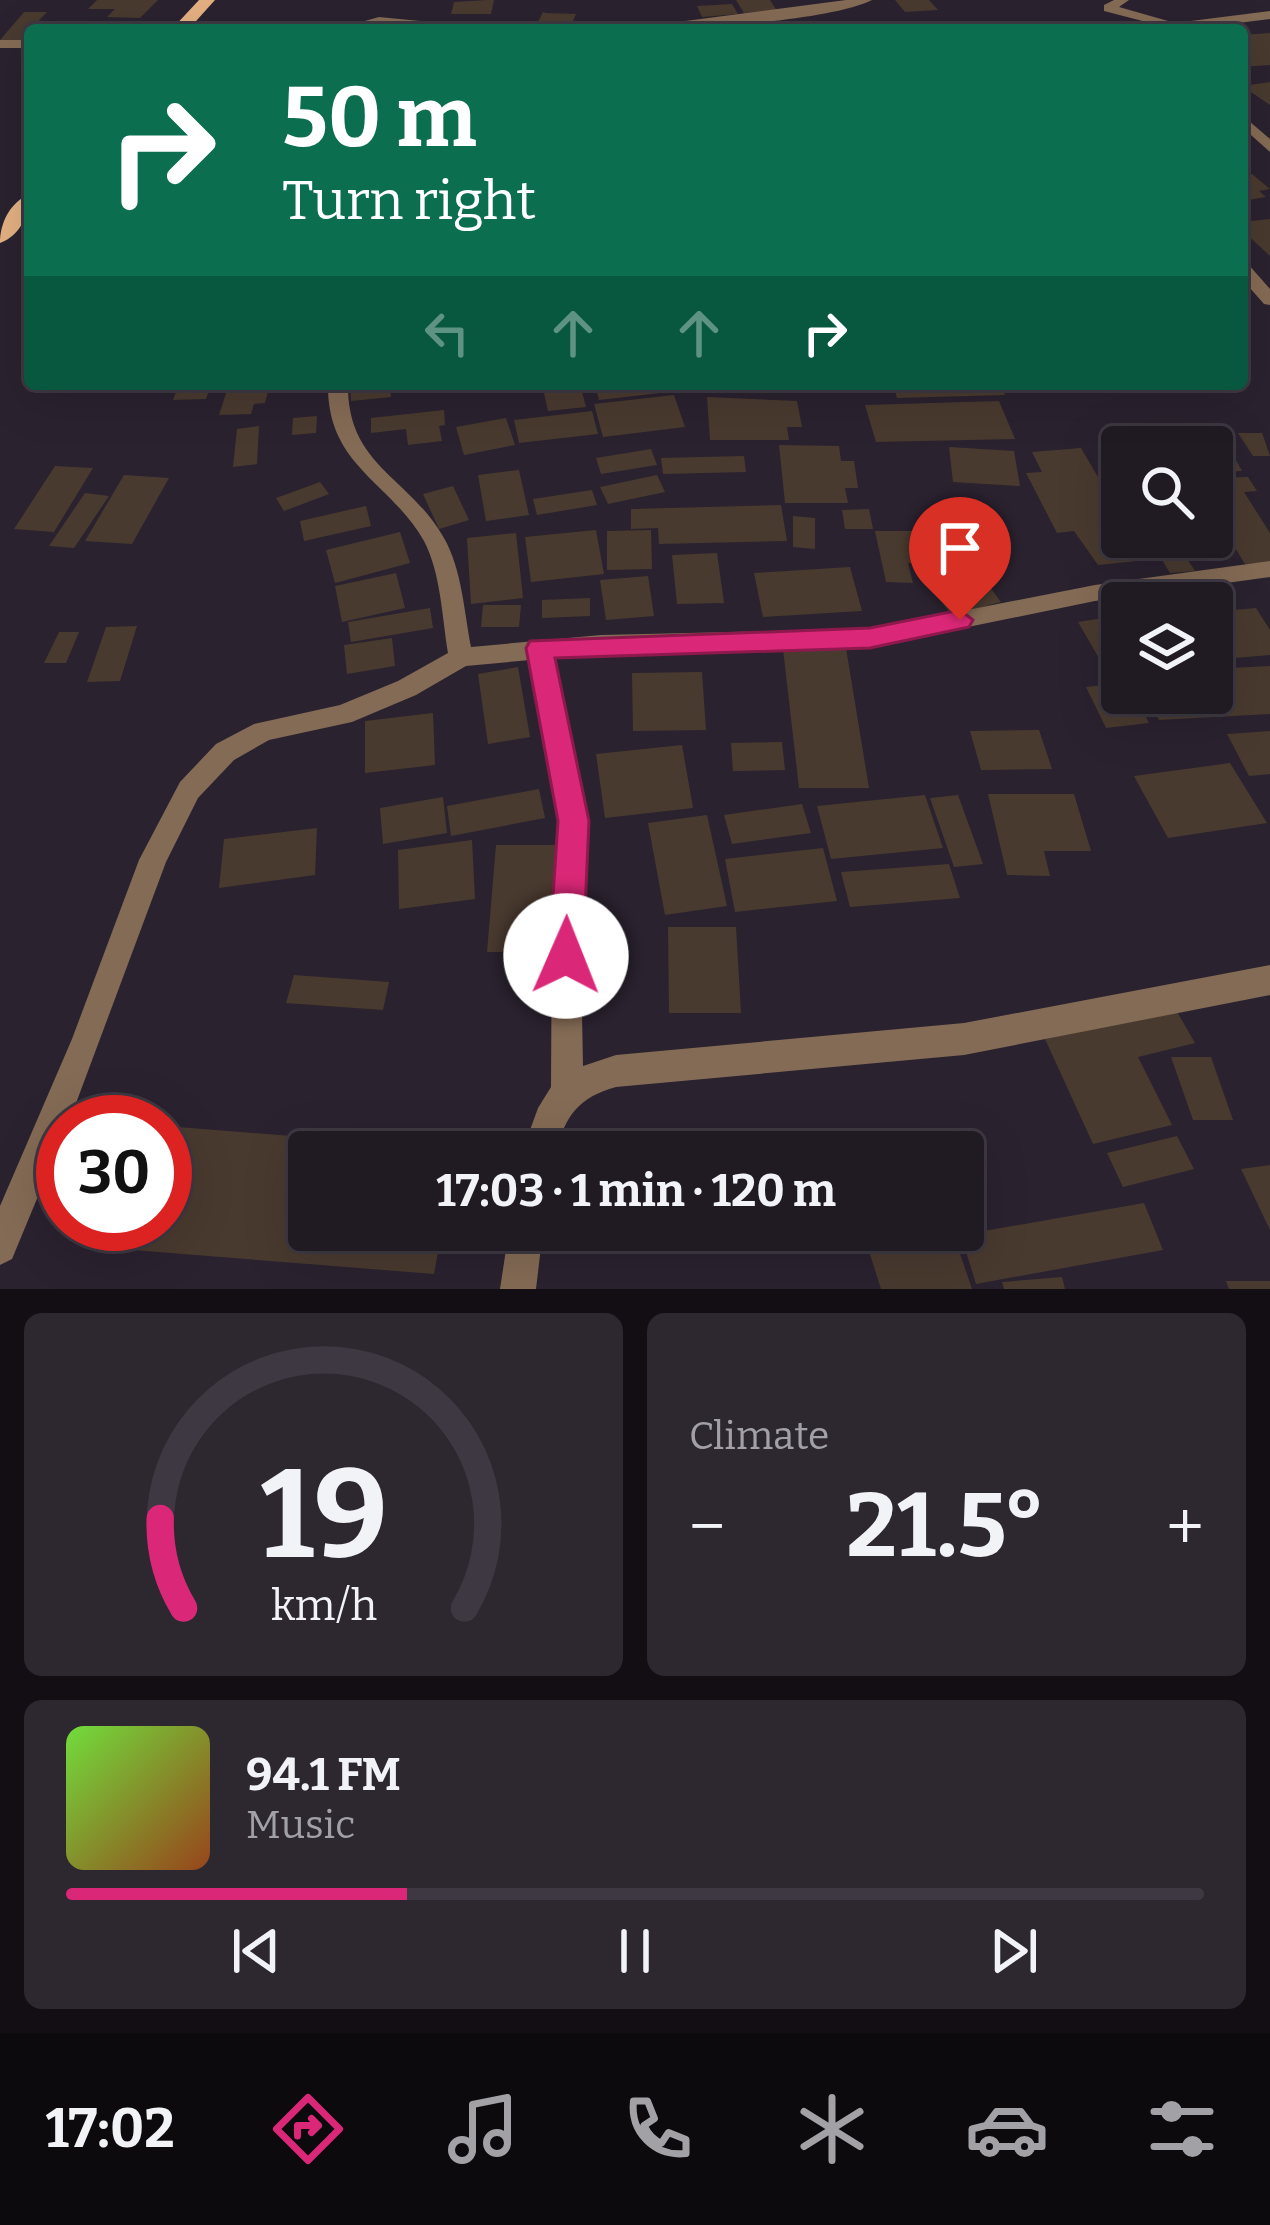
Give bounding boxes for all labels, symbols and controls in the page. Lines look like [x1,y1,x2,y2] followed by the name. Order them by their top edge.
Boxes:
[282,67,477,168] text: 50 m
[84,72,240,228] icon: right
[282,169,536,233] text: Turn right
[414,300,480,366] icon: left
[540,300,606,366] icon: ahead
[666,300,732,366] icon: ahead
[792,300,858,366] icon: right
[1101,426,1233,714] map controls
[1101,426,1233,558] button: search
[909,497,1011,620] pin
[927,515,993,581] icon: arrive
[1101,582,1233,714] button: layers
[503,893,629,1019] position arrow
[36,1095,192,1251] speed limit sign: 30
[436,1164,836,1218] text: 17:03 · 1 min · 120 m
[689,1413,829,1459] text: Climate
[260,1440,387,1590] text: 19
[846,1472,1045,1580] text: 21.5°
[689,1487,725,1566] text: −
[1166,1487,1204,1566] text: +
[270,1579,377,1630] text: km/h
[246,1748,401,1802] text: 94.1 FM
[246,1802,355,1848] text: Music
[223,1918,289,1984] icon: previous
[602,1918,668,1984] icon: pause
[981,1918,1047,1984] icon: next
[266,2087,350,2171] icon: directions
[441,2087,525,2171] icon: music
[616,2087,700,2171] icon: phone
[790,2087,874,2171] icon: climate
[965,2087,1049,2171] icon: car
[1140,2087,1224,2171] icon: filters
[45,2097,175,2161] text: 17:02

